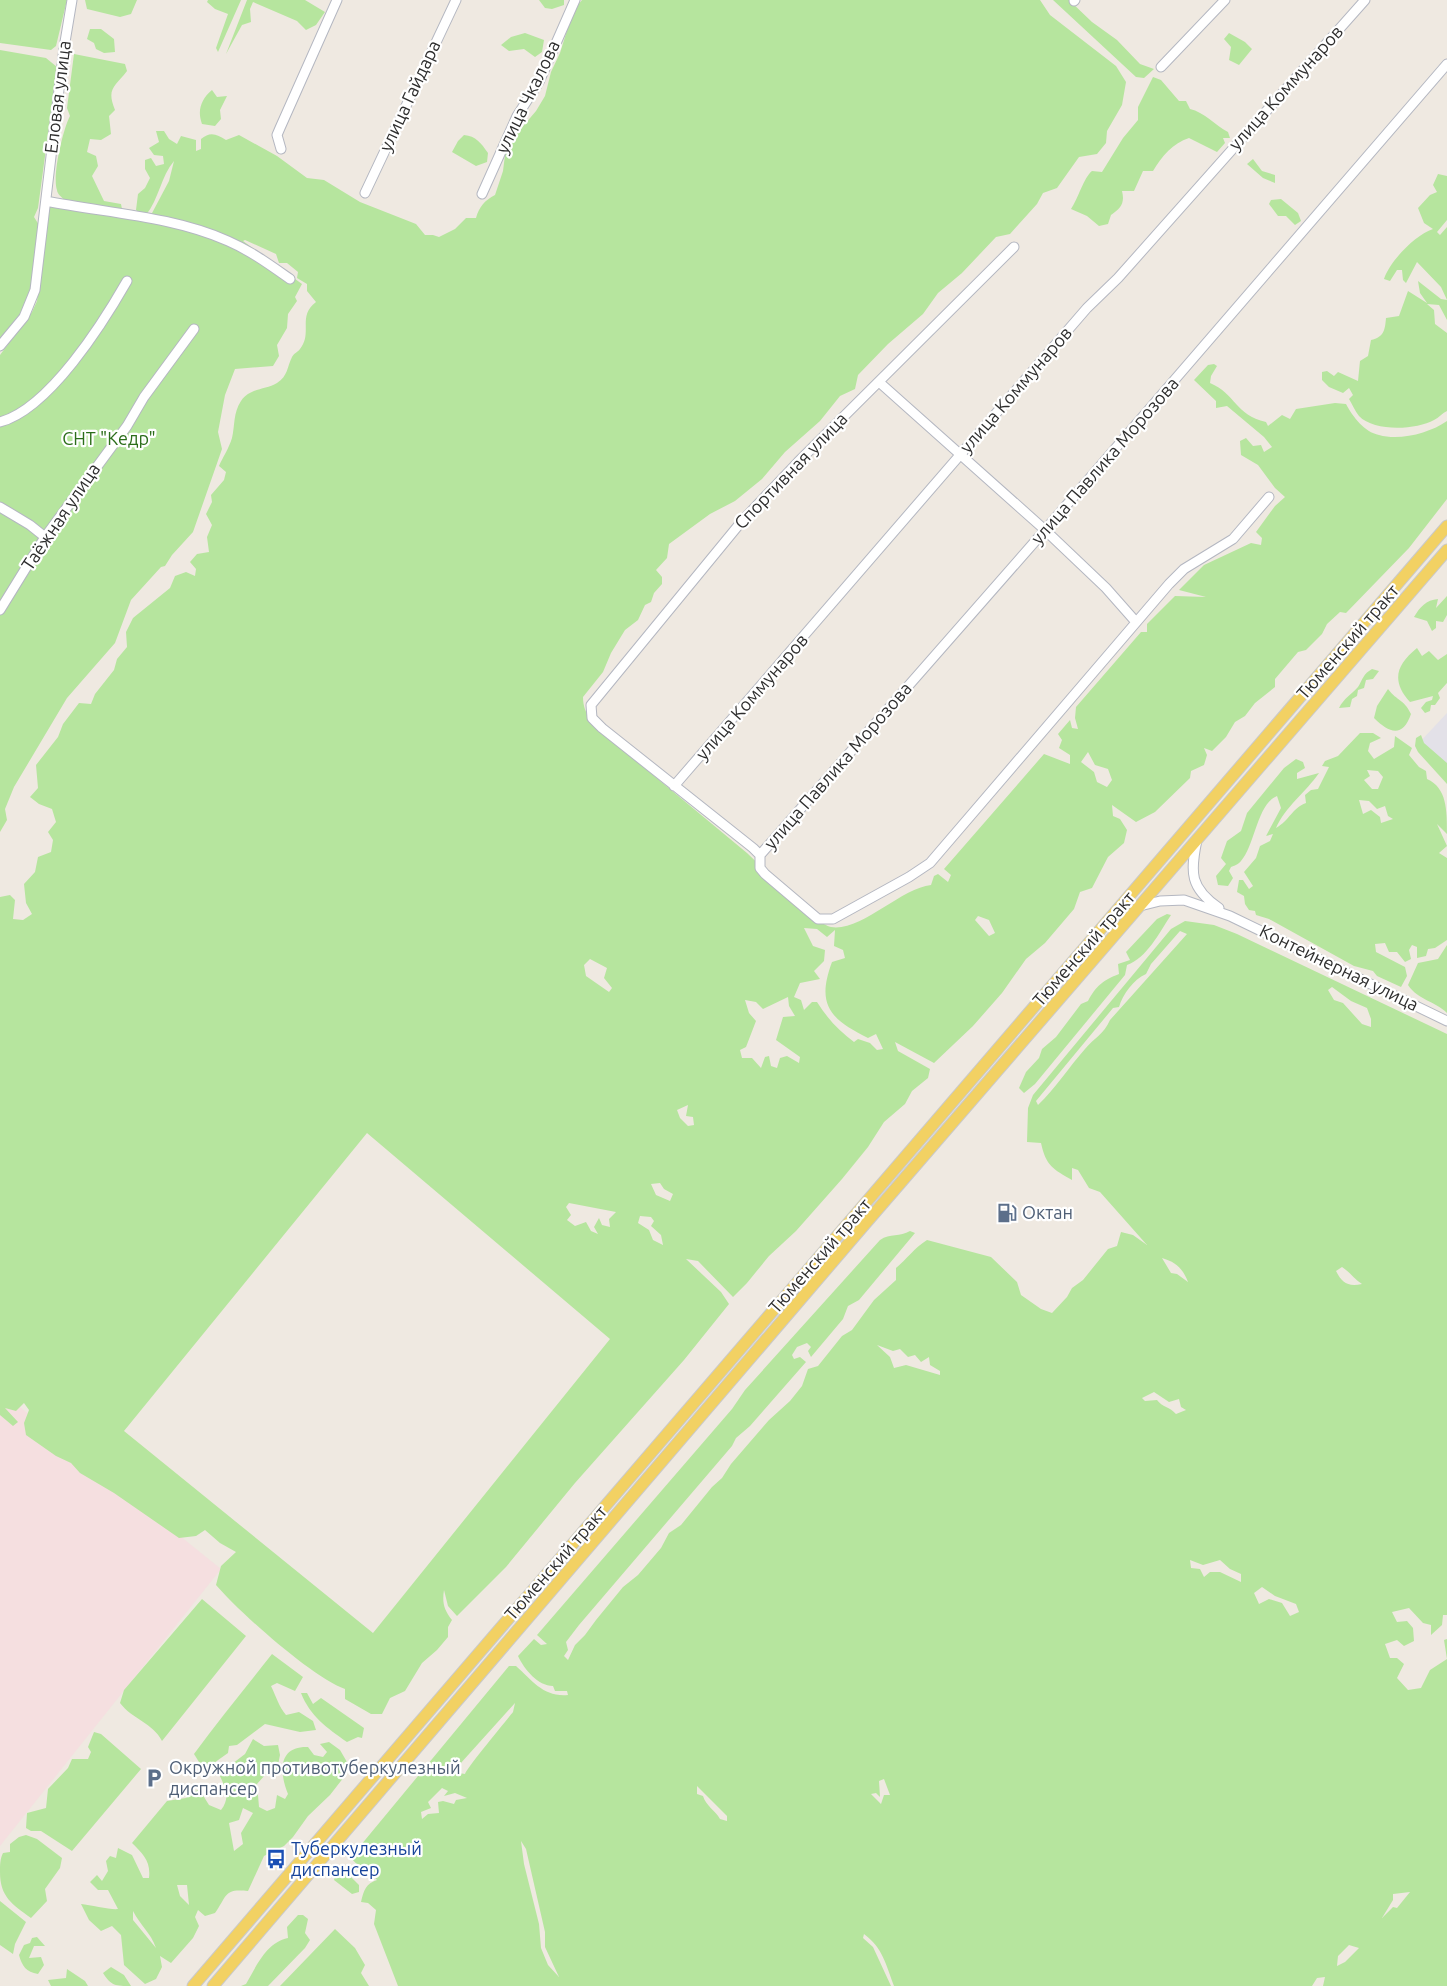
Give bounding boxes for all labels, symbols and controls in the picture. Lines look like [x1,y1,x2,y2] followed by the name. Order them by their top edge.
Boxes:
[1224,21,1346,154] street label: улица Коммунаров
[375,37,444,154] street label: улица Гайдара
[491,37,563,156] street label: улица Чкалова
[40,39,74,154] street label: Еловая улица
[955,322,1075,456] street label: улица Коммунаров
[1026,373,1182,548] street label: улица Павлика Морозова
[730,408,851,533] street label: Спортивная улица
[62,428,156,448] park label: СНТ "Кедр"
[17,459,103,574] street label: Таёжная улица
[1292,580,1402,703] street label: Тюменский тракт
[691,629,811,763] street label: улица Коммунаров
[759,678,915,853] street label: улица Павлика Морозова
[1028,887,1138,1010] street label: Тюменский тракт
[1257,920,1422,1014] street label: Контейнерная улица
[764,1194,874,1317] street label: Тюменский тракт
[996,1202,1018,1224] fuel station icon: Октан
[1022,1202,1073,1222] place label: Октан
[500,1501,610,1624] street label: Тюменский тракт
[169,1757,461,1798] place label: Окружной противотуберкулезный диспансер
[143,1767,165,1789] parking icon: Окружной противотуберкулезный диспансер
[291,1838,422,1879] place label: Туберкулезный диспансер
[265,1848,287,1870] bus stop icon: Туберкулезный диспансер

